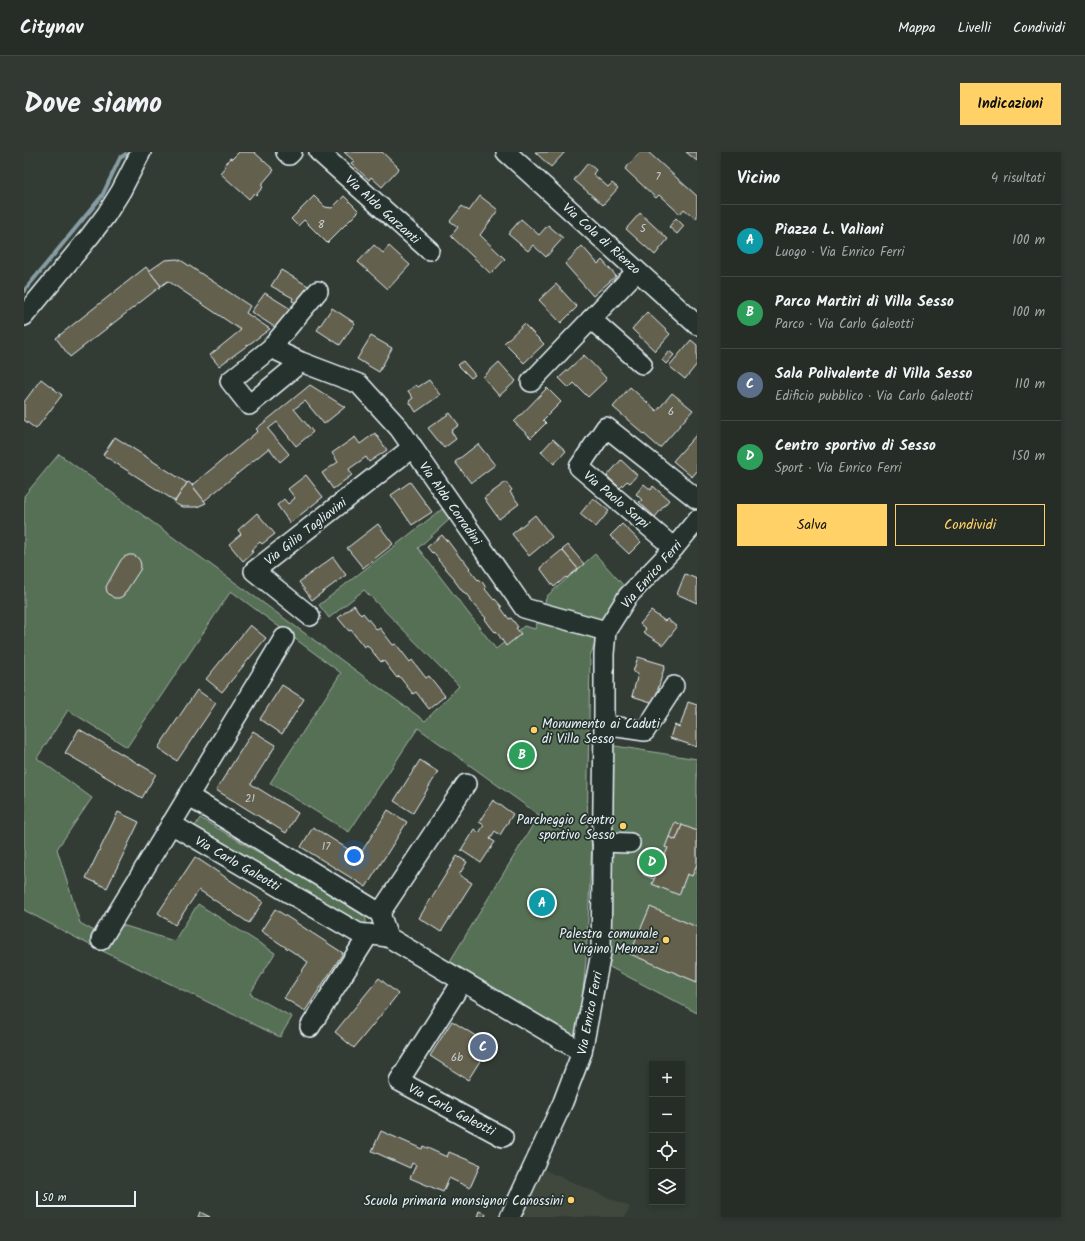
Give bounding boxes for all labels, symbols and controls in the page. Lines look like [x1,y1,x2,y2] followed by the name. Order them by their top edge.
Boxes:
[20,13,83,43] text: Citynav
[898,17,936,39] text: Mappa
[958,17,991,39] text: Livelli
[1013,17,1065,39] text: Condividi
[24,82,162,127] text: Dove siamo
[960,83,1061,125] button: Indicazioni
[737,165,780,192] text: Vicino
[655,168,661,186] house number: 7
[991,168,1045,189] text: 4 risultati
[340,170,425,250] street label: Via Aldo Garzanti
[557,198,645,280] street label: Via Cola di Rienzo
[318,216,325,234] house number: 8
[775,218,884,242] text: Piazza L. Valiani
[640,220,647,238] house number: 5
[746,230,754,251] text: A
[1012,230,1045,251] text: 100 m
[775,242,904,263] text: Luogo · Via Enrico Ferri
[775,290,954,314] text: Parco Martiri di Villa Sesso
[746,302,754,323] text: B
[1012,302,1045,323] text: 100 m
[775,314,914,335] text: Parco · Via Carlo Galeotti
[775,362,972,386] text: Sala Polivalente di Villa Sesso
[746,374,754,395] text: C
[1015,374,1045,395] text: 110 m
[775,386,973,407] text: Edificio pubblico · Via Carlo Galeotti
[668,403,674,421] house number: 6
[775,434,936,458] text: Centro sportivo di Sesso
[746,446,754,467] text: D
[1012,446,1045,467] text: 150 m
[413,458,487,551] street label: Via Aldo Corradini
[775,458,901,479] text: Sport · Via Enrico Ferri
[578,466,655,535] street label: Via Paolo Sarpi
[260,493,352,571] street label: Via Gilio Tagliavini
[737,504,887,546] button: Salva
[895,504,1045,546] button: Condividi
[616,536,688,614] street label: Via Enrico Ferri
[542,714,661,750] place label: Monumento ai Caduti di Villa Sesso
[529,725,539,735] marker: Monumento ai Caduti di Villa Sesso
[509,740,535,770] pin: B
[245,790,255,808] house number: 21
[517,810,615,846] place label: Parcheggio Centro sportivo Sesso
[618,821,628,831] marker: Parcheggio Centro sportivo Sesso
[190,831,285,898] street label: Via Carlo Galeotti
[322,838,331,856] house number: 17
[344,846,364,866] your location
[639,847,665,877] pin: D
[529,888,555,918] pin: A
[559,924,659,960] place label: Palestra comunale Virgino Menozzi
[661,935,671,945] marker: Palestra comunale Virgino Menozzi
[572,969,609,1057] street label: Via Enrico Ferri
[470,1032,496,1062] pin: C
[451,1049,463,1067] house number: 6b
[649,1061,685,1205] map controls
[649,1061,685,1097] button: +
[404,1079,499,1143] street label: Via Carlo Galeotti
[649,1097,685,1133] button: −
[649,1133,685,1169] button: locate
[649,1169,685,1205] button: layers
[36,1189,136,1208] scale bar
[42,1189,67,1207] text: 50 m
[364,1191,564,1212] place label: Scuola primaria monsignor Canossini
[566,1195,576,1205] marker: Scuola primaria monsignor Canossini

